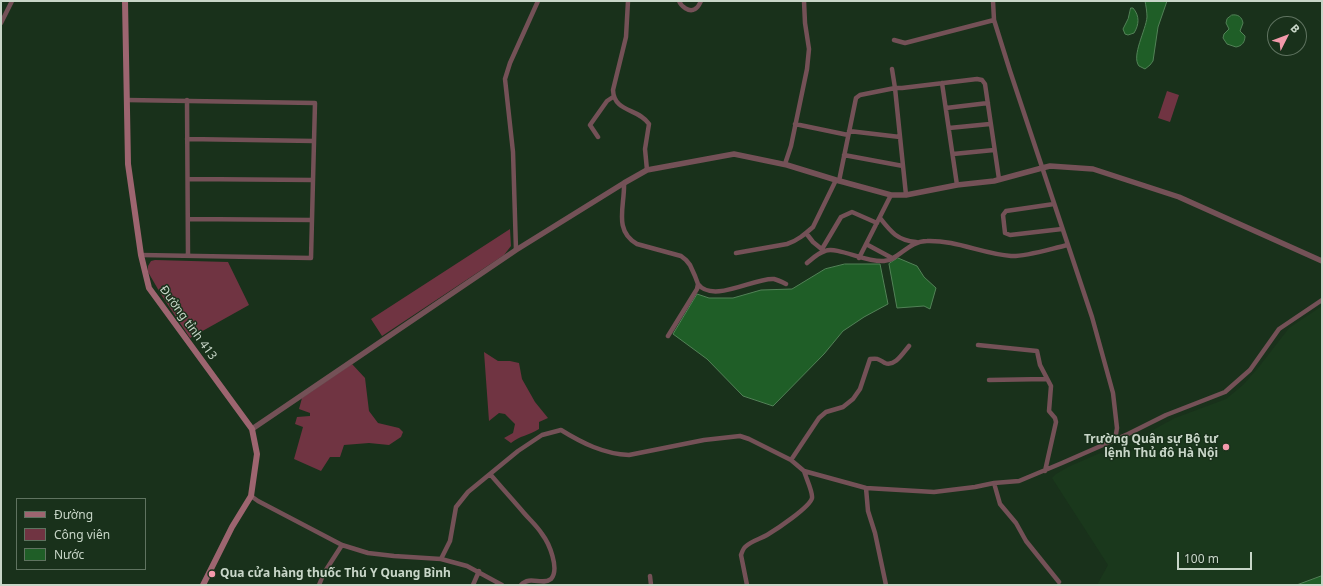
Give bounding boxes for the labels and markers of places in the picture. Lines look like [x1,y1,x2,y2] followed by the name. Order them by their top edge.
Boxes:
[1084,433,1218,461] place label: Trường Quân sự Bộ tư lệnh Thủ đô Hà Nội
[1221,442,1231,452] marker: Trường Quân sự Bộ tư lệnh Thủ đô Hà Nội
[220,567,451,581] place label: Qua cửa hàng thuốc Thú Y Quang Bình
[207,569,217,579] marker: Qua cửa hàng thuốc Thú Y Quang Bình

